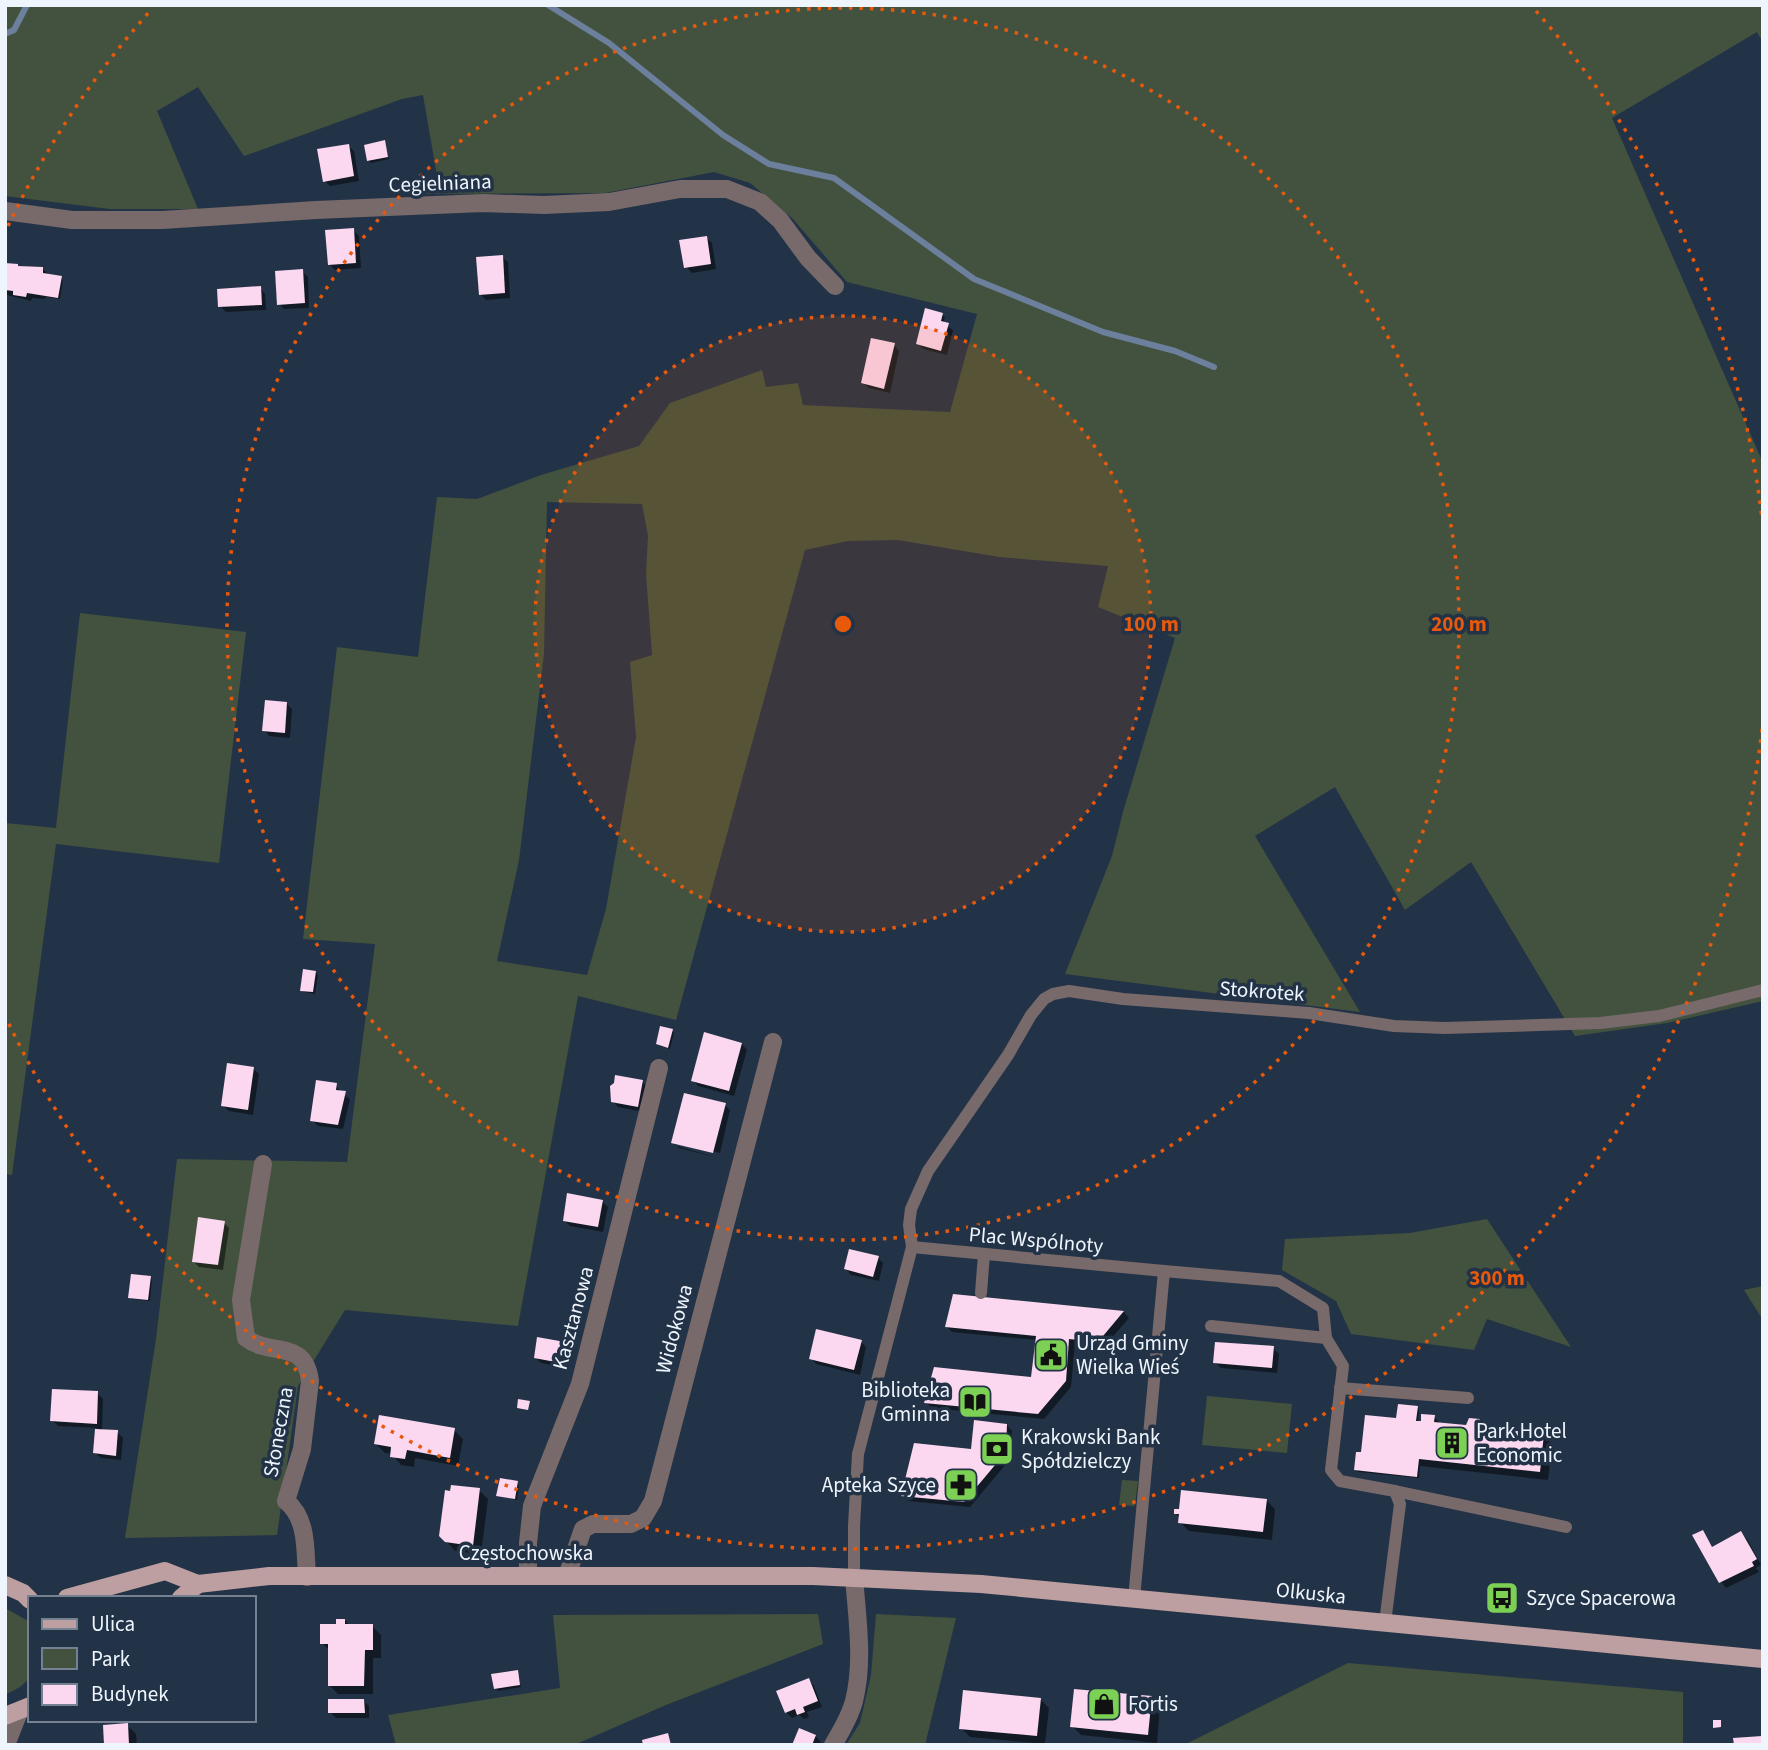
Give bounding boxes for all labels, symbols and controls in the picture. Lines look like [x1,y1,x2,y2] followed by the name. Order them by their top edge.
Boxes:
[388,166,492,200] street label: Cegielniana
[1123,609,1179,639] text: 100 m
[1431,609,1487,639] text: 200 m
[831,612,855,636] centre of rings
[1219,973,1306,1009] street label: Stokrotek
[968,1219,1105,1261] street label: Plac Wspólnoty
[545,1263,601,1373] street label: Kasztanowa
[1469,1263,1525,1293] text: 300 m
[648,1281,700,1377] street label: Widokowa
[1076,1328,1189,1382] place label: Urząd Gminy Wielka Wieś
[1032,1336,1070,1374] public building icon: Urząd Gminy Wielka Wieś
[861,1375,950,1429] place label: Biblioteka Gminna
[956,1383,994,1421] library icon: Biblioteka Gminna
[255,1384,301,1480] street label: Słoneczna
[1476,1416,1567,1470] place label: Park Hotel Economic
[1021,1422,1161,1476] place label: Krakowski Bank Spółdzielczy
[1433,1424,1471,1462] building icon: Park Hotel Economic
[978,1430,1016,1468] bank icon: Krakowski Bank Spółdzielczy
[942,1466,980,1504] pharmacy icon: Apteka Szyce
[822,1470,936,1500] place label: Apteka Szyce
[459,1538,593,1568] street label: Częstochowska
[1274,1574,1348,1612] street label: Olkuska
[1483,1579,1521,1617] bus stop icon: Szyce Spacerowa
[1526,1583,1676,1613] place label: Szyce Spacerowa
[28,1596,256,1722] legend
[91,1609,135,1639] text: Ulica
[91,1644,131,1674] text: Park
[91,1679,169,1709] text: Budynek
[1085,1685,1123,1723] shop icon: Fortis
[1128,1689,1178,1719] place label: Fortis

